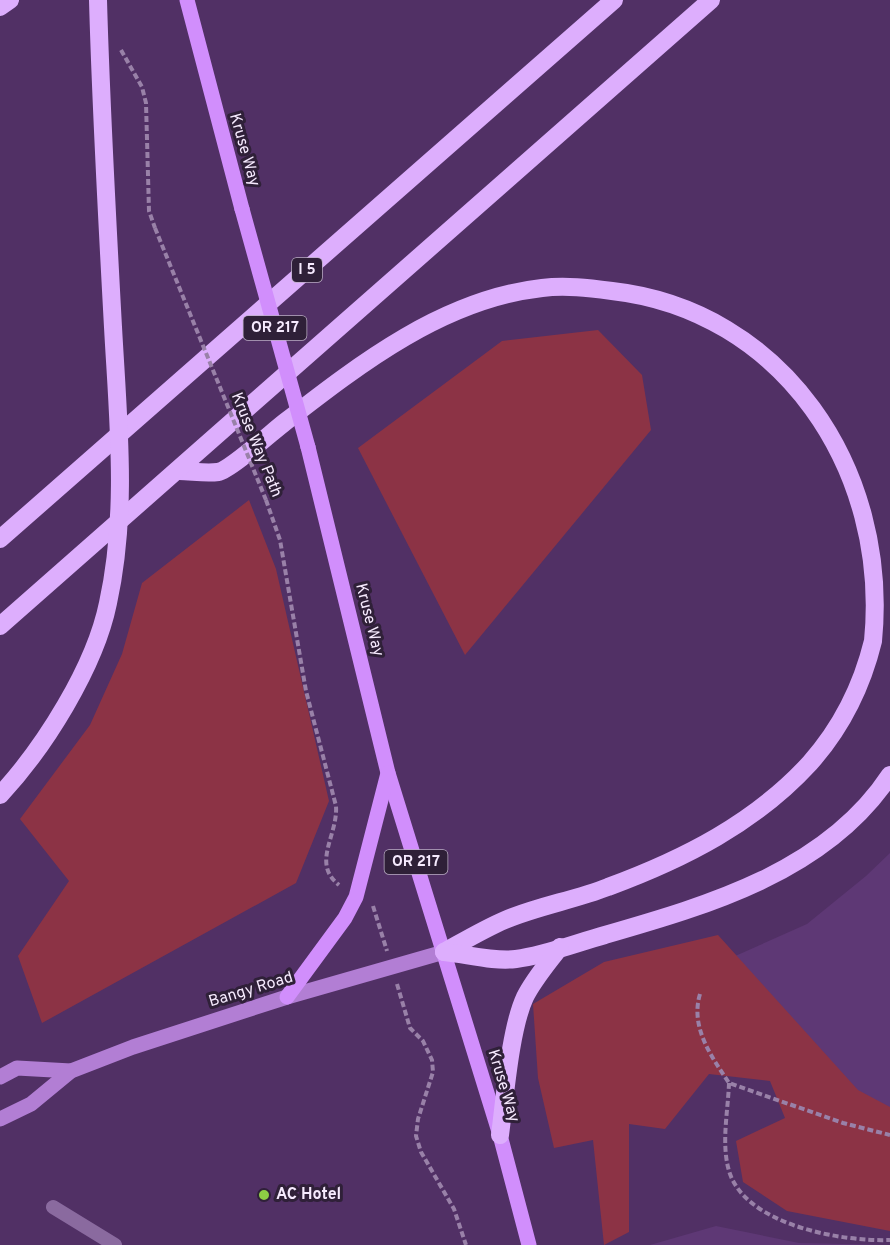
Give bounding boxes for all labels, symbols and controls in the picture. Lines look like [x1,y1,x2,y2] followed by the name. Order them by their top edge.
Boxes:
[224,111,264,189] street label: Kruse Way
[292,258,322,282] road number: I 5
[244,316,306,340] road number: OR 217
[226,390,286,500] street label: Kruse Way Path
[350,581,388,659] street label: Kruse Way
[384,850,448,874] road number: OR 217
[206,968,296,1012] street label: Bangy Road
[482,1047,524,1125] street label: Kruse Way
[276,1185,341,1205] place label: AC Hotel
[257,1188,271,1202] marker: AC Hotel

